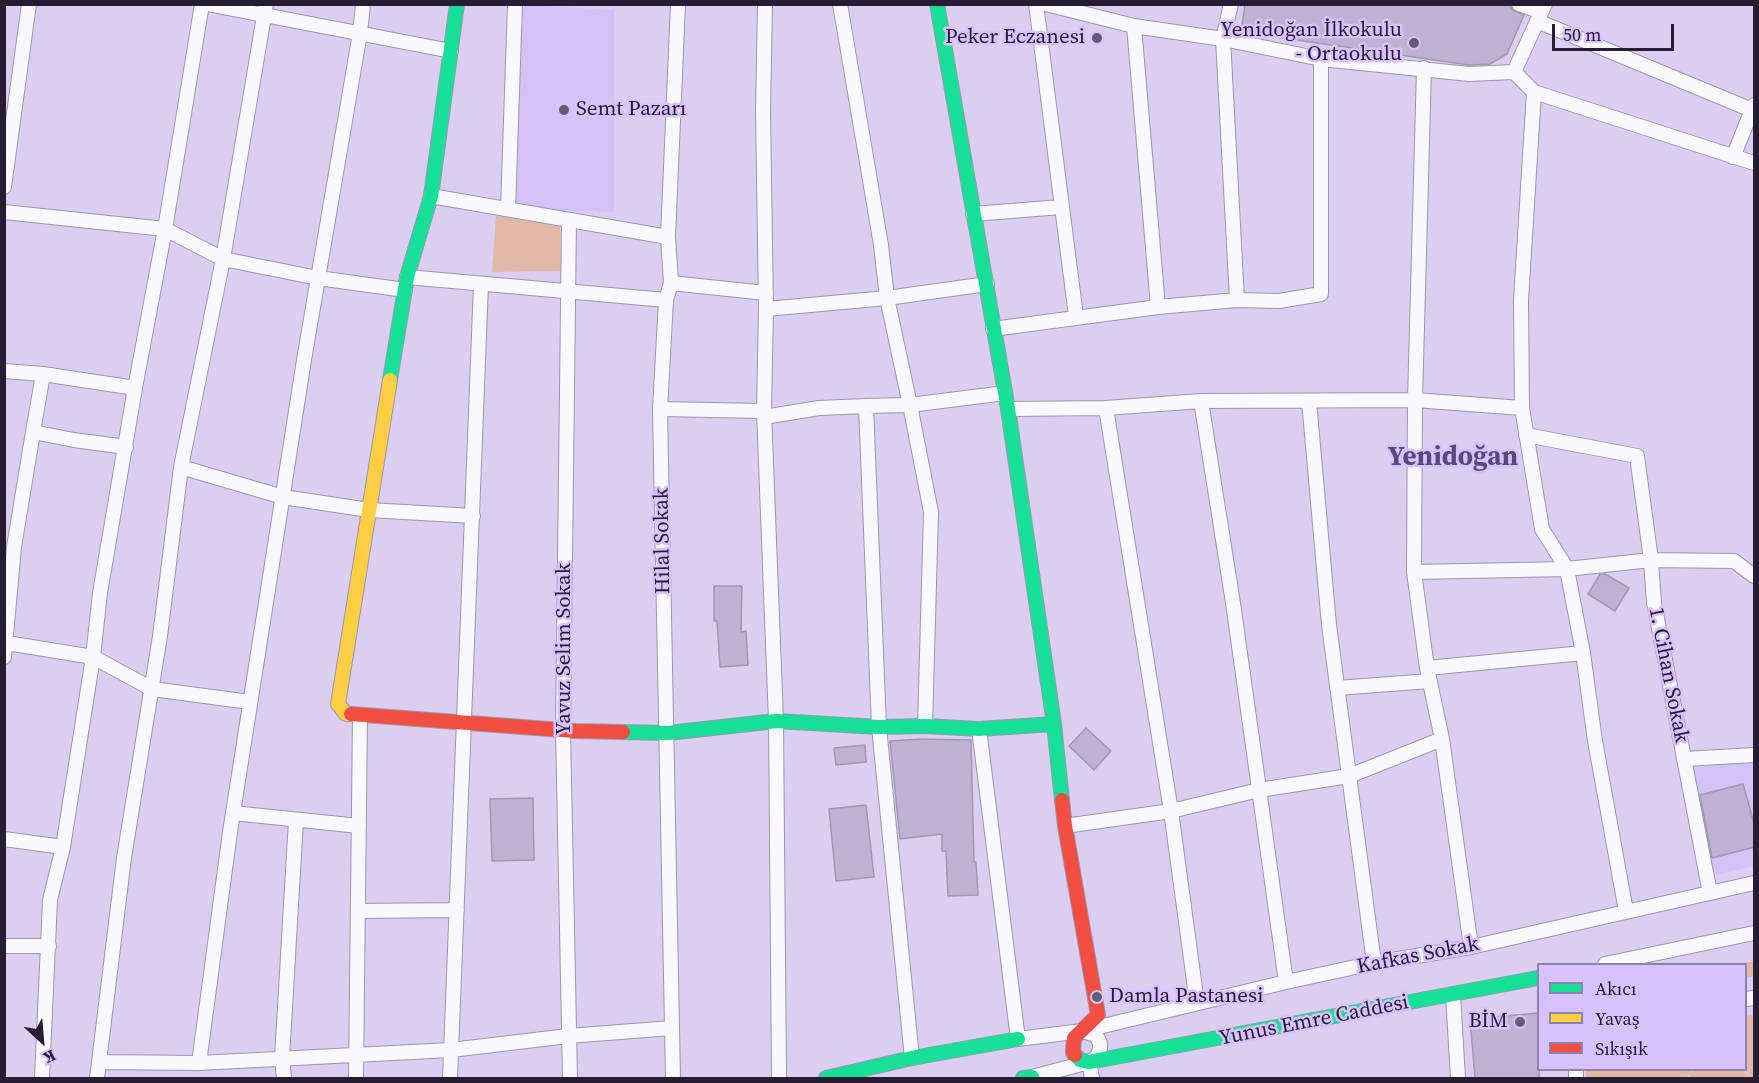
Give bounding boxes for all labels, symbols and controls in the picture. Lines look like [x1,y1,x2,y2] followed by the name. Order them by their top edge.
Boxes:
[1555,12,1676,50] scale bar
[1220,18,1402,68] place label: Yenidoğan İlkokulu - Ortaokulu
[1563,22,1601,47] text: 50 m
[945,25,1085,51] place label: Peker Eczanesi
[1090,31,1104,45] marker: Peker Eczanesi
[1407,36,1421,50] marker: Yenidoğan İlkokulu - Ortaokulu
[576,97,686,123] place label: Semt Pazarı
[557,103,571,117] marker: Semt Pazarı
[1388,442,1518,474] district label: Yenidoğan
[649,488,677,594] street label: Hilal Sokak
[552,563,578,735] street label: Yavuz Selim Sokak
[1642,605,1694,745] street label: 1. Cihan Sokak
[1355,932,1481,980] street label: Kafkas Sokak
[1537,963,1747,1071] legend
[1595,976,1636,1001] text: Akıcı
[1109,984,1263,1010] place label: Damla Pastanesi
[1090,990,1104,1004] marker: Damla Pastanesi
[1217,990,1411,1052] street label: Yunus Emre Caddesi
[1595,1006,1640,1031] text: Yavaş
[1469,1009,1508,1035] place label: BİM
[12,1011,72,1071] north arrow
[1513,1015,1527,1029] marker: BİM
[1595,1036,1648,1061] text: Sıkışık
[40,1045,60,1070] text: K

